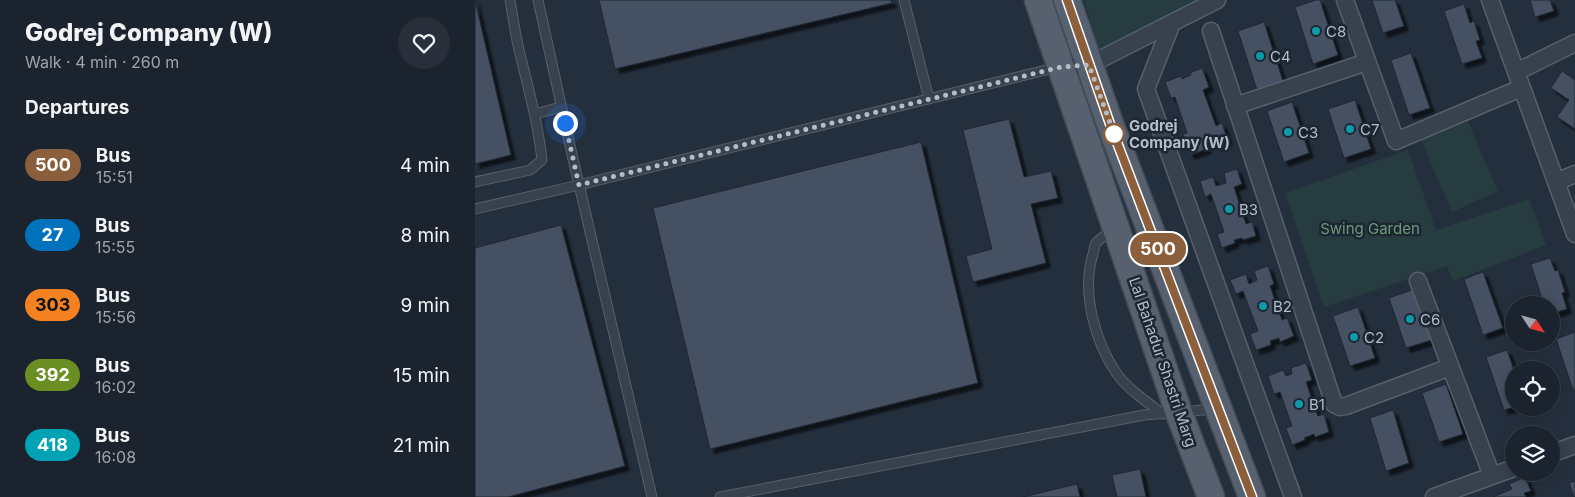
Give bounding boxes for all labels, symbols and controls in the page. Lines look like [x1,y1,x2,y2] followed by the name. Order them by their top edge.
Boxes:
[398,17,450,69] button: heart
[25,18,272,47] text: Godrej Company (W)
[1326,22,1346,41] place label: C8
[1310,25,1322,37] marker: C8
[1270,47,1291,66] place label: C4
[1254,50,1266,62] marker: C4
[25,52,179,72] text: Walk · 4 min · 260 m
[25,96,129,119] text: Departures
[553,111,578,136] your location
[1129,116,1230,152] place label: Godrej Company (W)
[1360,120,1379,139] place label: C7
[1103,123,1125,145] marker: Godrej Company (W)
[1298,123,1318,142] place label: C3
[1344,123,1356,135] marker: C7
[1282,126,1294,138] marker: C3
[96,144,131,167] text: Bus
[35,154,71,175] text: 500
[400,154,450,177] text: 4 min
[96,167,133,187] text: 15:51
[1239,200,1258,219] place label: B3
[1223,203,1235,215] marker: B3
[95,214,130,237] text: Bus
[1320,219,1420,238] park label: Swing Garden
[42,224,63,245] text: 27
[400,224,450,247] text: 8 min
[1129,233,1187,265] line badge: 500
[95,237,135,257] text: 15:55
[1140,238,1176,259] text: 500
[1125,275,1201,449] street label: Lal Bahadur Shastri Marg
[95,284,130,307] text: Bus
[35,294,70,315] text: 303
[400,294,450,317] text: 9 min
[1505,296,1560,351] north arrow
[1505,296,1560,481] map controls
[1273,297,1292,316] place label: B2
[1257,300,1269,312] marker: B2
[95,307,136,327] text: 15:56
[1420,310,1440,329] place label: C6
[1404,313,1416,325] marker: C6
[1364,328,1384,347] place label: C2
[1348,331,1360,343] marker: C2
[95,354,130,377] text: Bus
[1505,361,1560,416] button: locate
[35,364,70,385] text: 392
[393,364,450,387] text: 15 min
[95,377,136,397] text: 16:02
[1309,395,1325,414] place label: B1
[1293,398,1305,410] marker: B1
[95,424,130,447] text: Bus
[1505,426,1560,481] button: layers
[37,434,68,455] text: 418
[393,434,450,457] text: 21 min
[95,447,136,467] text: 16:08

